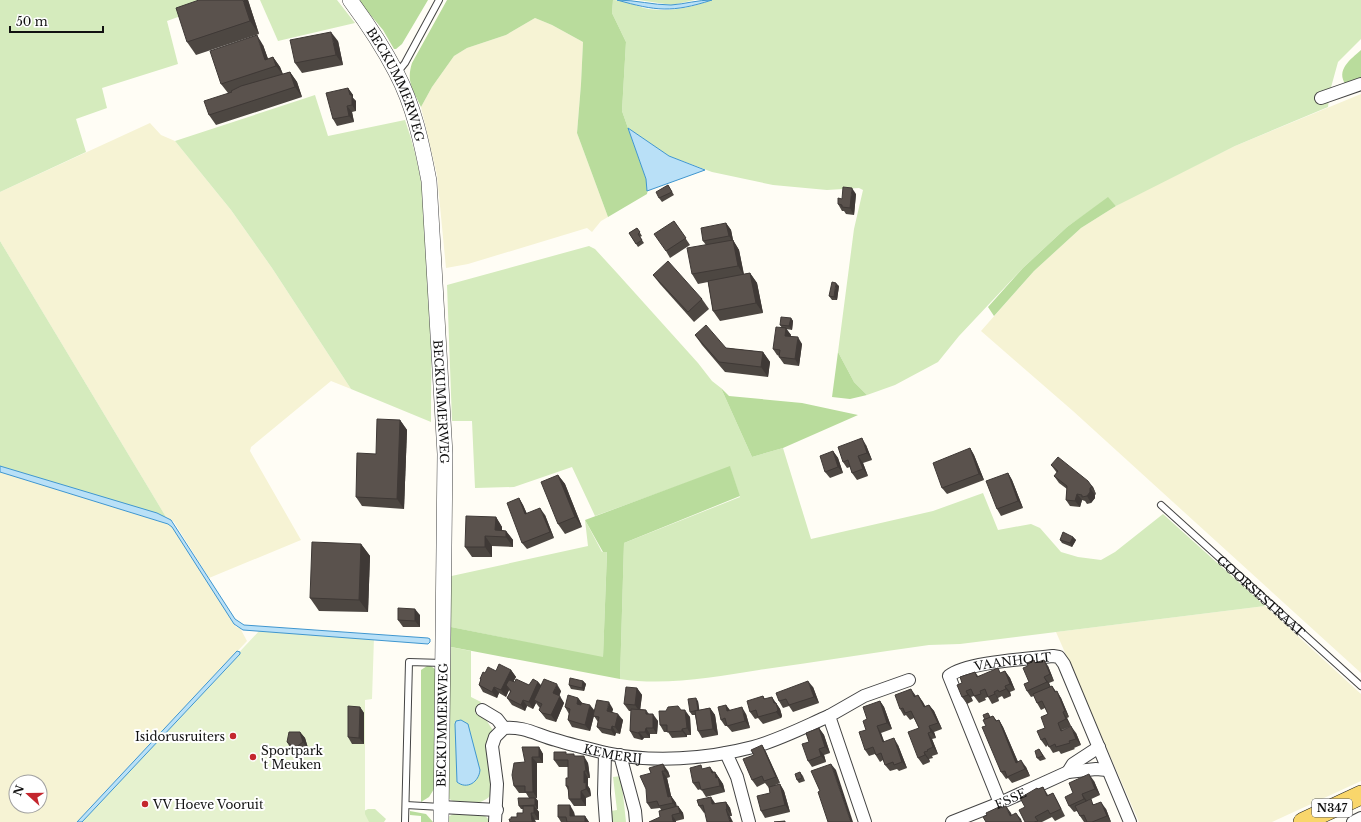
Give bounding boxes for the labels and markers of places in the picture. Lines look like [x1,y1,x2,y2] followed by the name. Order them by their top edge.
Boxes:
[135,729,225,744] place label: Isidorusruiters
[228,731,238,741] marker: Isidorusruiters
[261,743,323,772] place label: Sportpark 't Meuken
[248,752,258,762] marker: Sportpark 't Meuken
[152,797,264,812] place label: VV Hoeve Vooruit
[140,799,150,809] marker: VV Hoeve Vooruit

